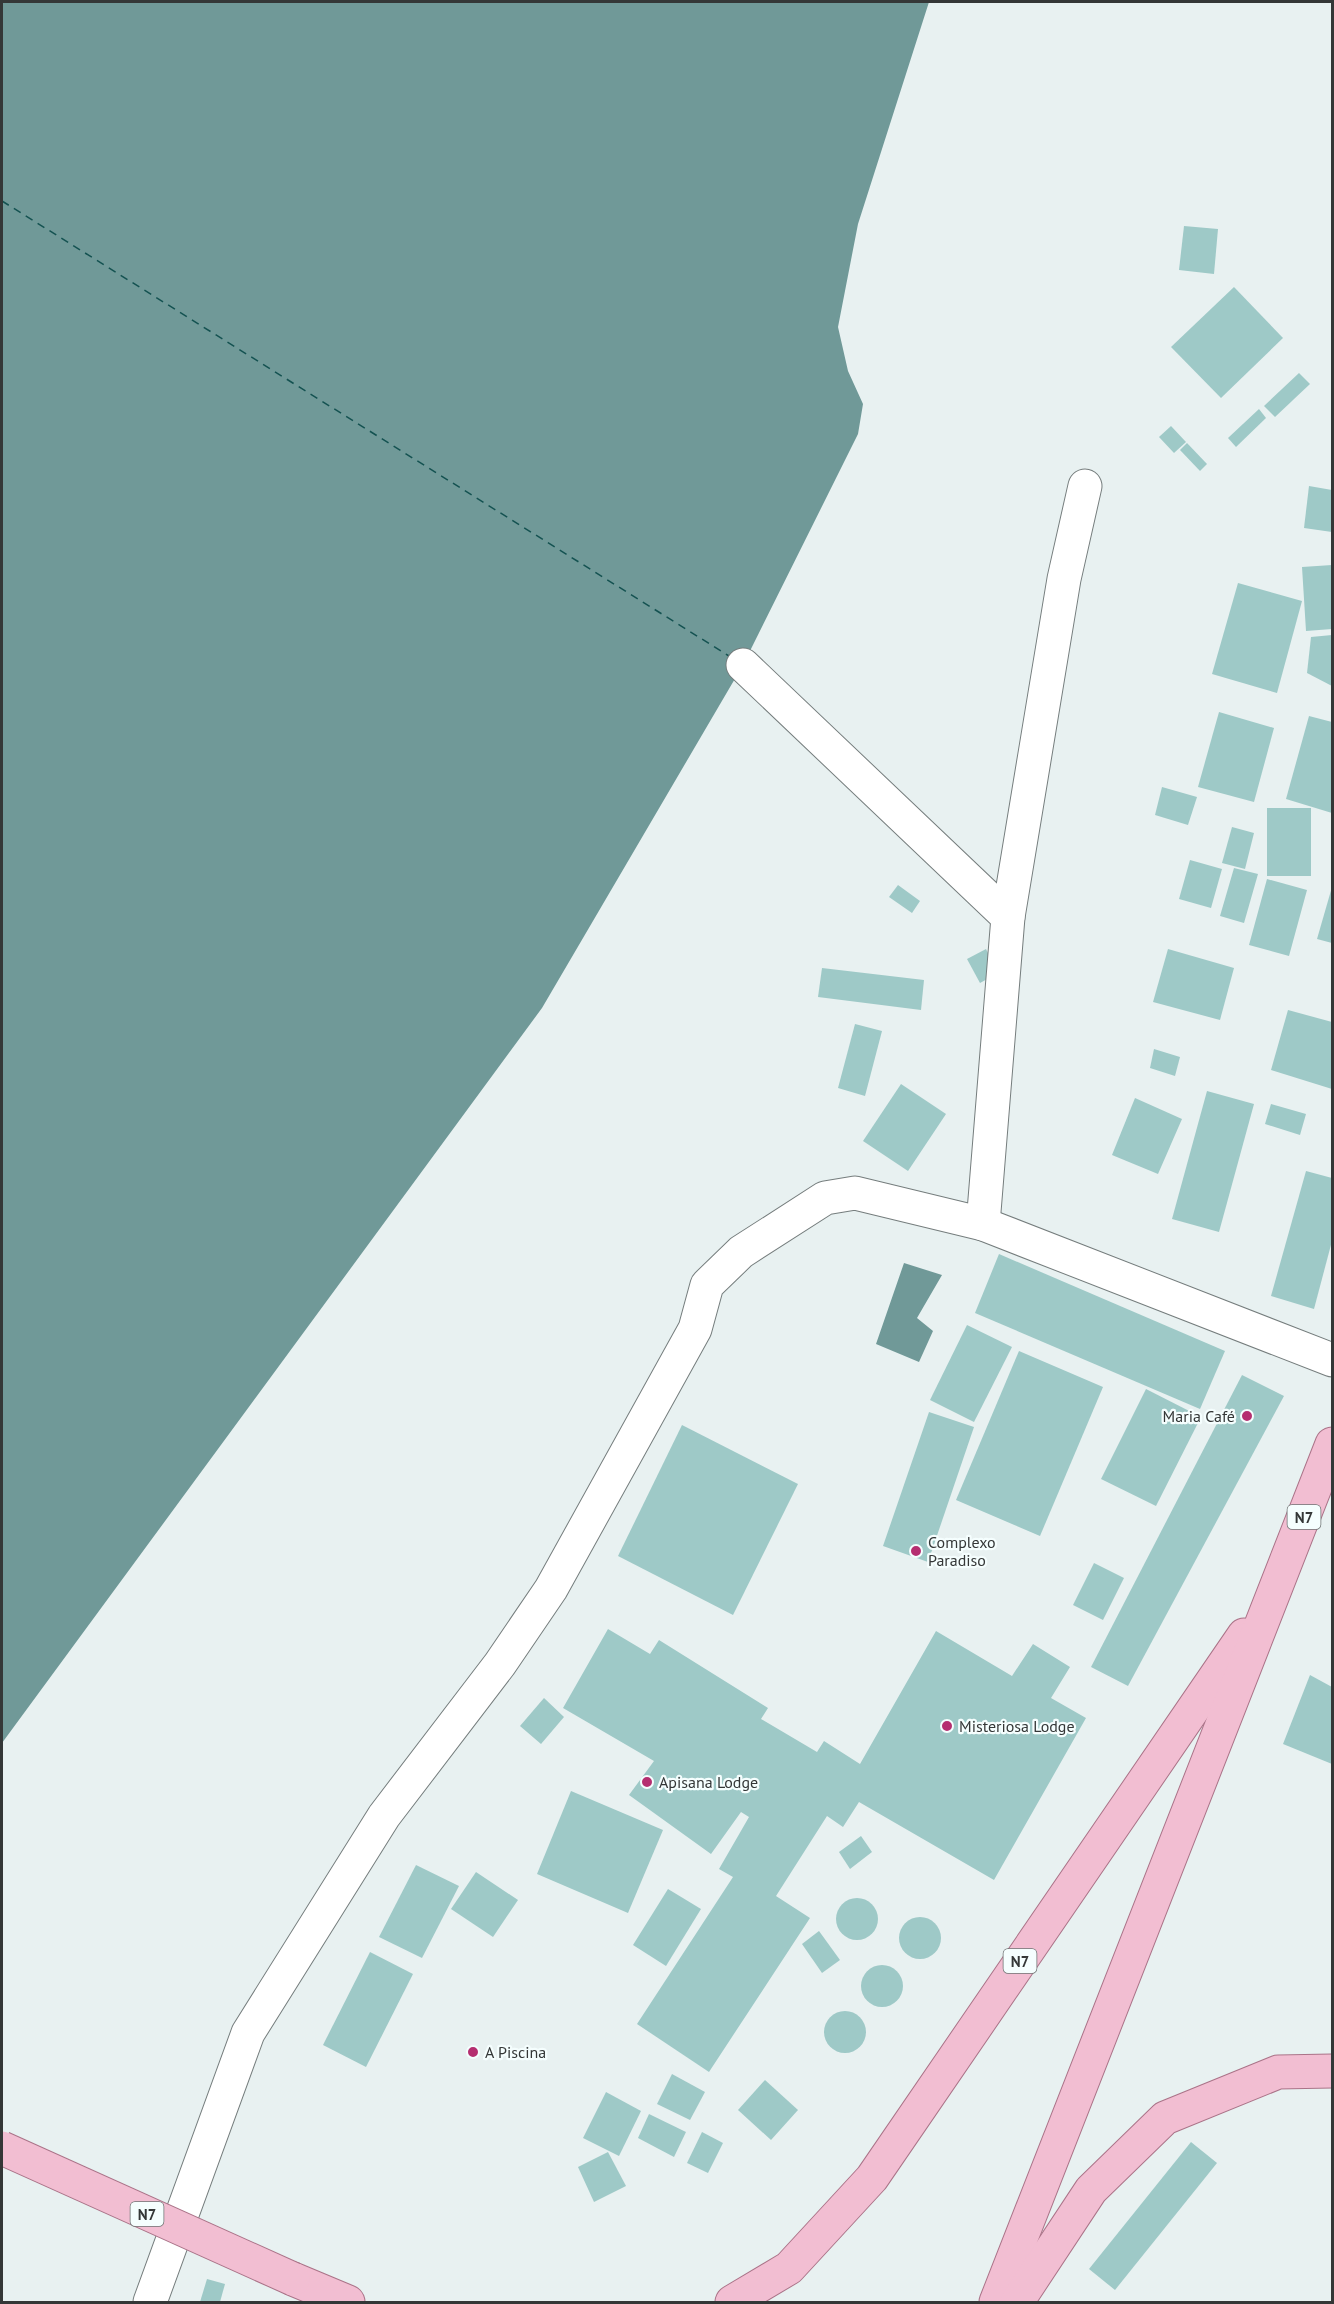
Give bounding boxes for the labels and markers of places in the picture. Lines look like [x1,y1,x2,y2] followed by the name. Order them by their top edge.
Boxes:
[1163,1406,1235,1426] place label: Maria Café
[1240,1409,1254,1423] marker: Maria Café
[928,1532,996,1570] place label: Complexo Paradiso
[909,1544,923,1558] marker: Complexo Paradiso
[959,1716,1075,1736] place label: Misteriosa Lodge
[940,1719,954,1733] marker: Misteriosa Lodge
[659,1772,758,1792] place label: Apisana Lodge
[640,1775,654,1789] marker: Apisana Lodge
[485,2042,546,2062] place label: A Piscina
[466,2045,480,2059] marker: A Piscina

